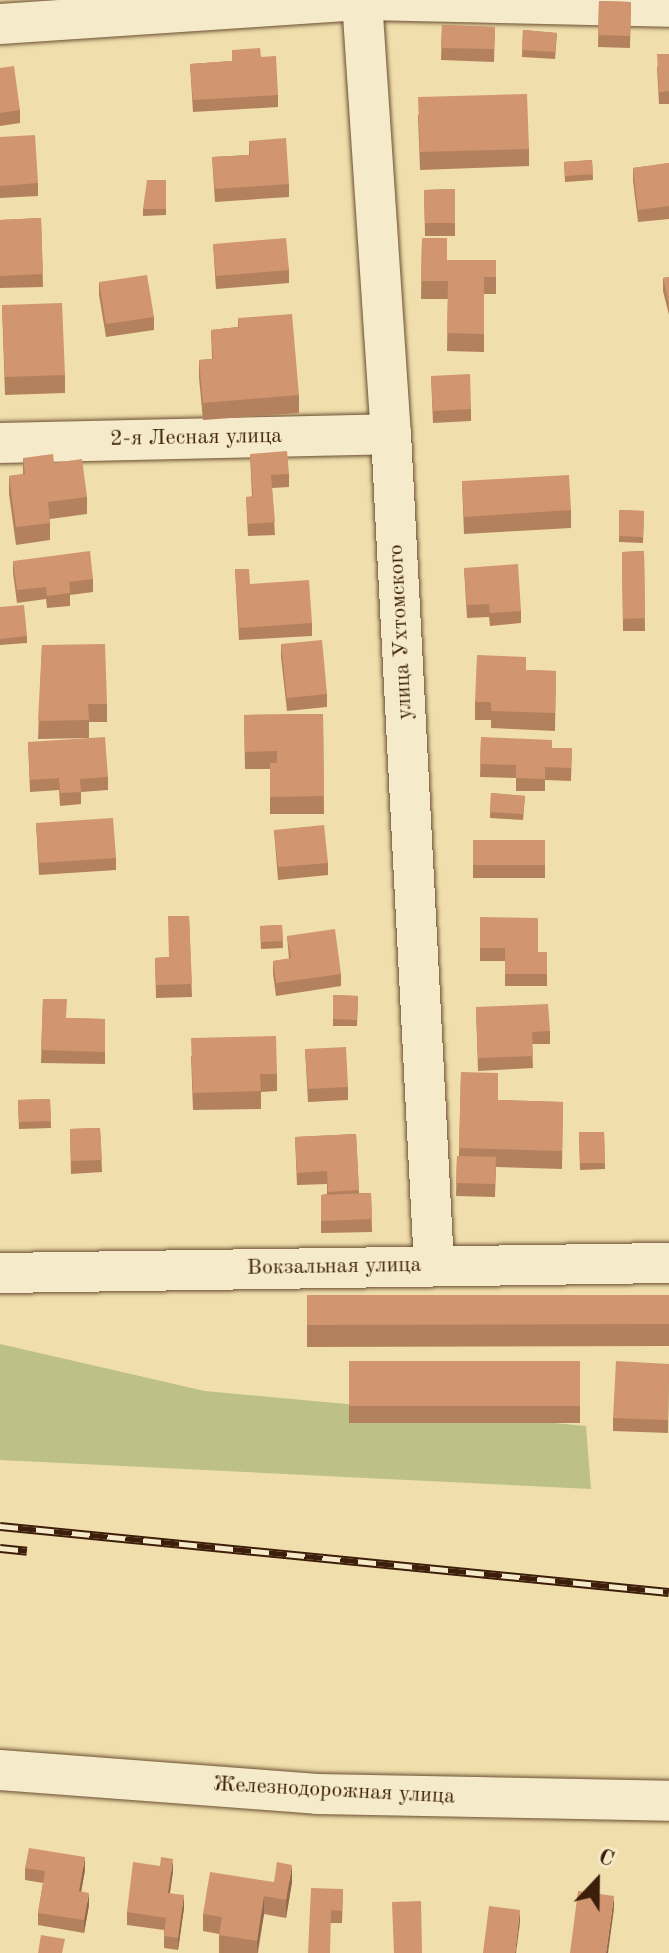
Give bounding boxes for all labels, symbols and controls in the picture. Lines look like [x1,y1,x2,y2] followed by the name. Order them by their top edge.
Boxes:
[110,423,282,453] street label: 2-я Лесная улица
[383,544,419,720] street label: улица Ухтомского
[247,1252,421,1282] street label: Вокзальная улица
[212,1771,456,1811] street label: Железнодорожная улица
[557,1841,637,1921] north arrow
[595,1846,617,1872] text: С

